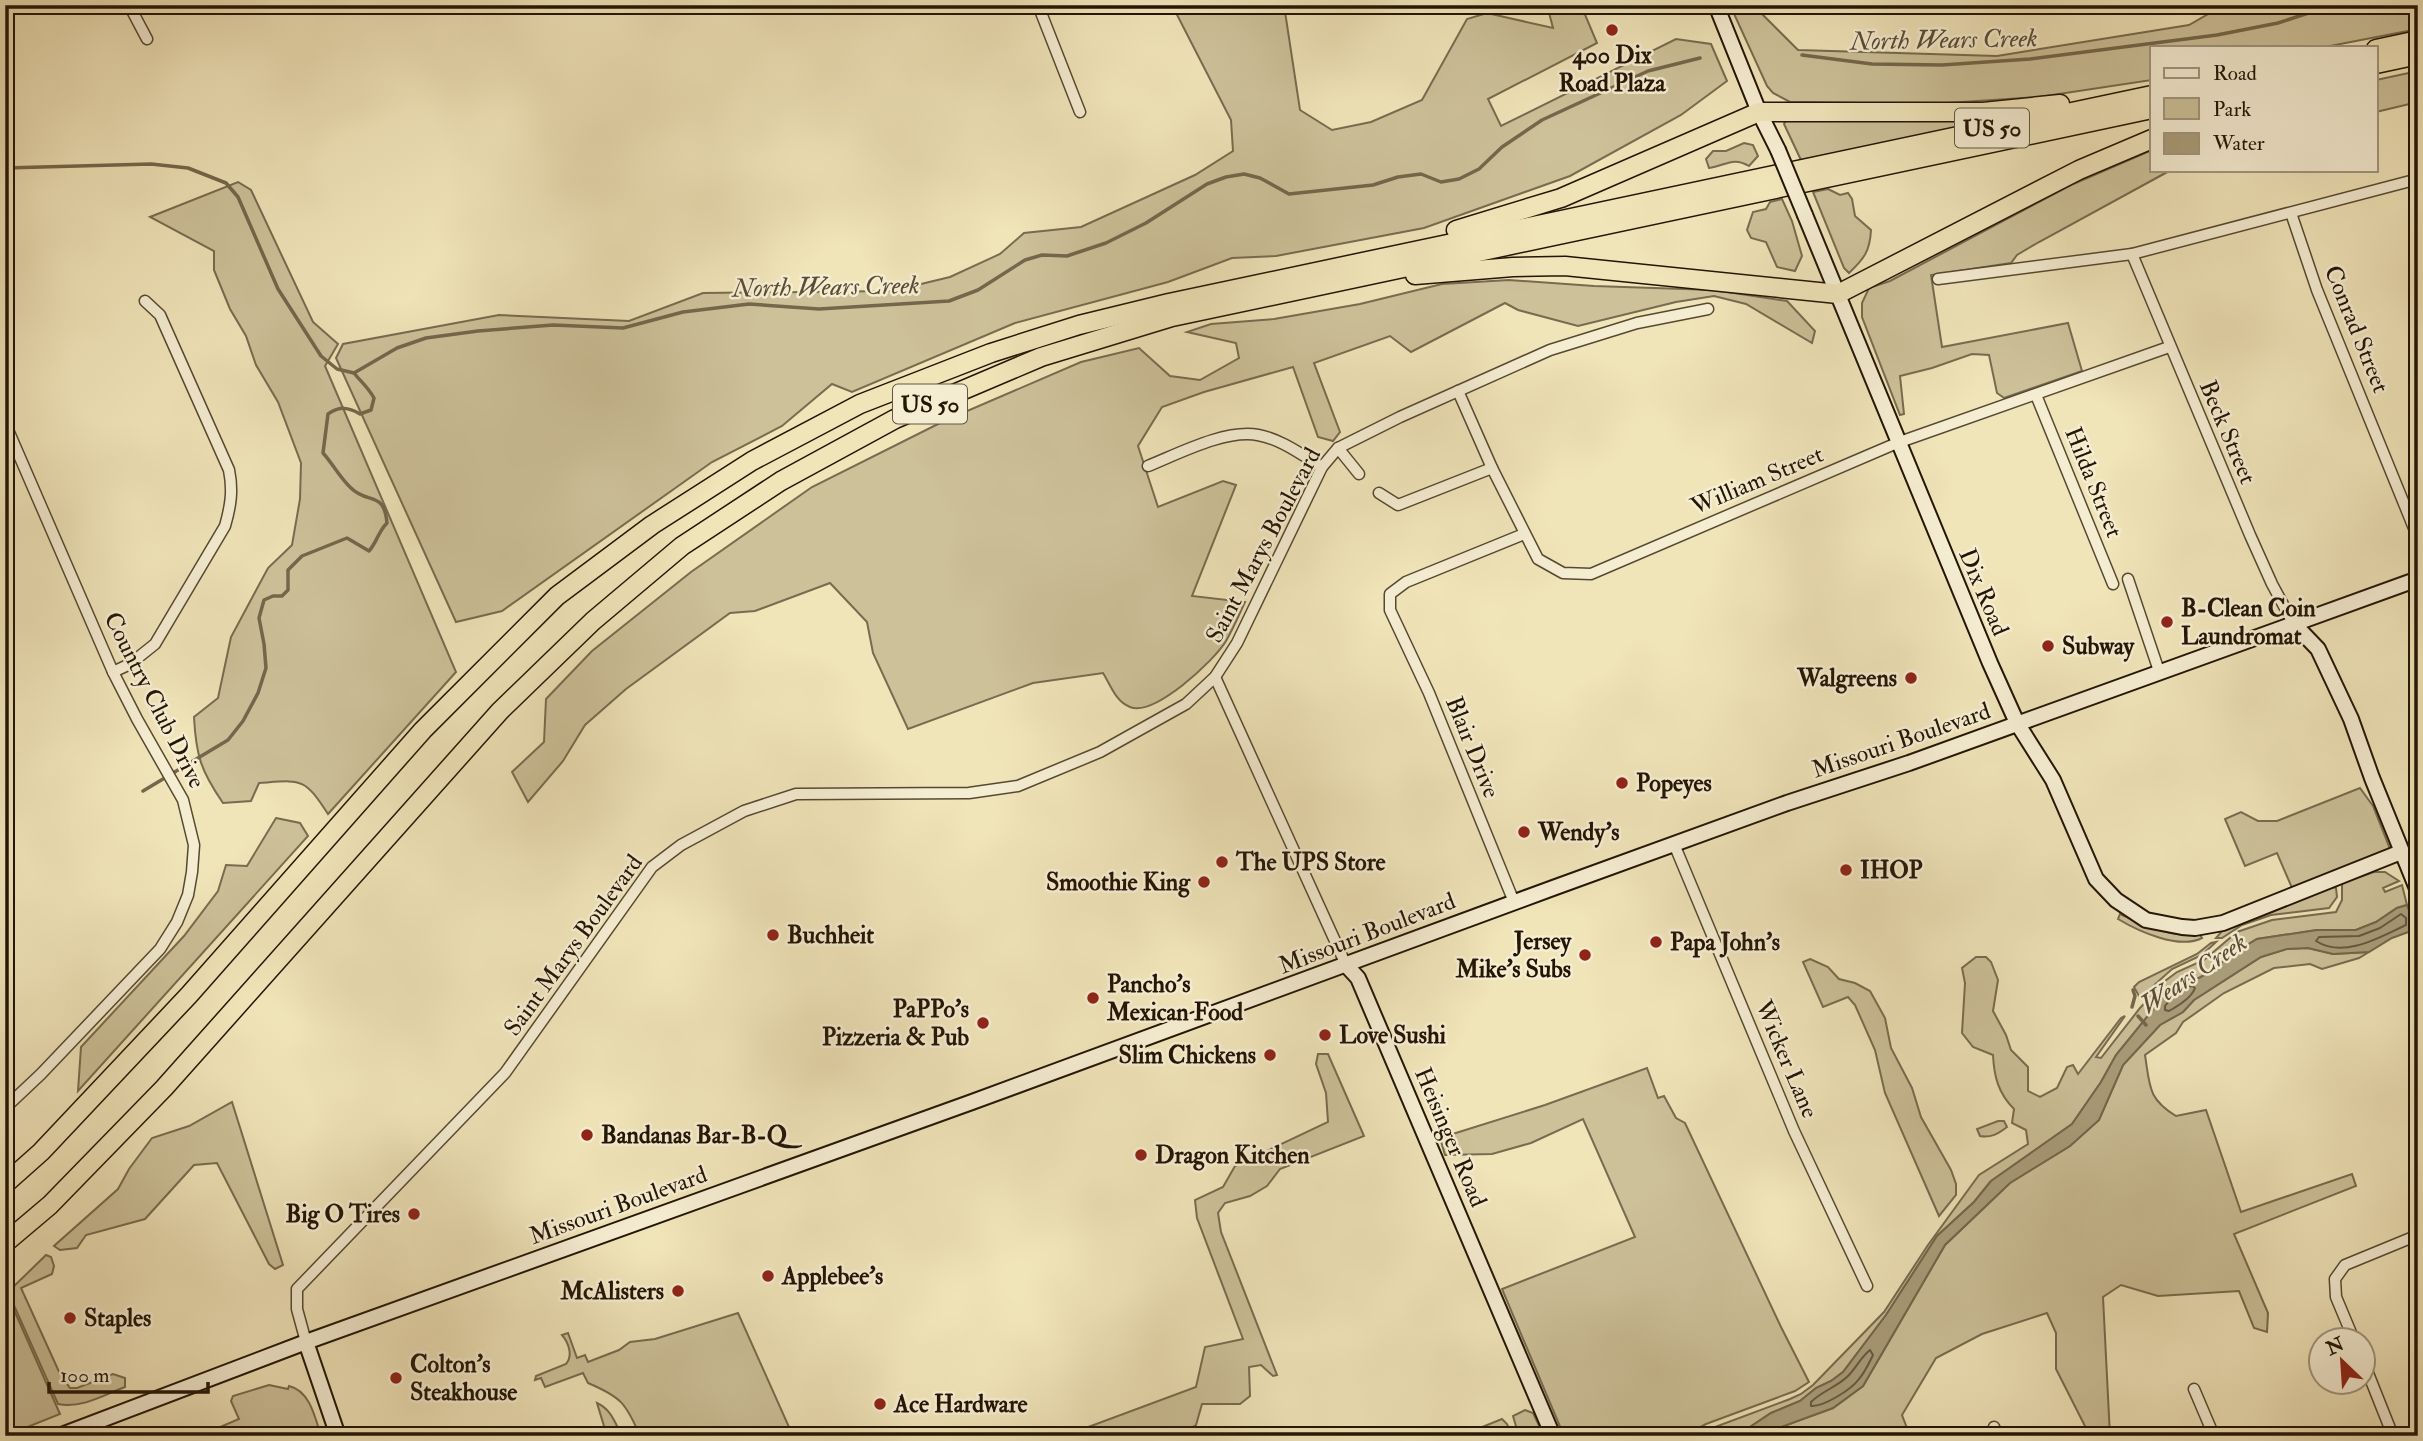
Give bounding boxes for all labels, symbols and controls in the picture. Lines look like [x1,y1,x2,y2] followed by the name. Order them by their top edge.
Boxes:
[1604,22,1620,38] marker: 400 Dix Road Plaza
[1848,22,2038,58] water label: North Wears Creek
[1559,40,1667,99] place label: 400 Dix Road Plaza
[2150,46,2378,172] legend
[2213,60,2258,87] text: Road
[2213,96,2251,123] text: Park
[1955,108,2029,148] road number: US 50
[2212,130,2265,157] text: Water
[2317,261,2396,398] street label: Conrad Street
[730,269,920,305] water label: North Wears Creek
[2192,376,2263,489] street label: Beck Street
[893,384,967,424] road number: US 50
[2057,422,2130,542] street label: Hilda Street
[1685,439,1828,523] street label: William Street
[1199,442,1328,648] street label: Saint Marys Boulevard
[1951,544,2016,641] street label: Dix Road
[2181,593,2316,652] place label: B-Clean Coin Laundromat
[97,607,212,794] street label: Country Club Drive
[2159,614,2175,630] marker: B-Clean Coin Laundromat
[2062,631,2136,662] place label: Subway
[2040,638,2056,654] marker: Subway
[1796,663,1897,694] place label: Walgreens
[1903,670,1919,686] marker: Walgreens
[1438,692,1507,803] street label: Blair Drive
[1808,695,1995,786] street label: Missouri Boulevard
[1636,768,1712,799] place label: Popeyes
[1614,775,1630,791] marker: Popeyes
[1537,817,1619,848] place label: Wendy's
[1516,824,1532,840] marker: Wendy's
[1235,847,1386,878] place label: The UPS Store
[497,848,650,1042] street label: Saint Marys Boulevard
[1214,854,1230,870] marker: The UPS Store
[1860,855,1923,886] place label: IHOP
[1838,862,1854,878] marker: IHOP
[1046,867,1191,898] place label: Smoothie King
[1196,874,1212,890] marker: Smoothie King
[1274,885,1460,981] street label: Missouri Boulevard
[787,920,874,951] place label: Buchheit
[1455,926,1572,985] place label: Jersey Mike's Subs
[2134,926,2253,1021] water label: Wears Creek
[765,927,781,943] marker: Buchheit
[1670,927,1780,958] place label: Papa John's
[1648,934,1664,950] marker: Papa John's
[1577,947,1593,963] marker: Jersey Mike's Subs
[1106,969,1243,1028] place label: Pancho's Mexican Food
[1085,990,1101,1006] marker: Pancho's Mexican Food
[822,994,969,1053] place label: PaPPo's Pizzeria & Pub
[1747,995,1825,1123] street label: Wicker Lane
[975,1015,991,1031] marker: PaPPo's Pizzeria & Pub
[1339,1020,1446,1051] place label: Love Sushi
[1317,1027,1333,1043] marker: Love Sushi
[1119,1040,1256,1071] place label: Slim Chickens
[1262,1047,1278,1063] marker: Slim Chickens
[1407,1063,1494,1212] street label: Heisinger Road
[601,1120,803,1151] place label: Bandanas Bar-B-Q
[579,1127,595,1143] marker: Bandanas Bar-B-Q
[1155,1140,1310,1171] place label: Dragon Kitchen
[1133,1147,1149,1163] marker: Dragon Kitchen
[525,1159,711,1252] street label: Missouri Boulevard
[286,1199,400,1230] place label: Big O Tires
[406,1206,422,1222] marker: Big O Tires
[781,1261,883,1292] place label: Applebee's
[760,1268,776,1284] marker: Applebee's
[560,1276,664,1307] place label: McAlisters
[670,1283,686,1299] marker: McAlisters
[84,1303,151,1334] place label: Staples
[62,1310,78,1326] marker: Staples
[2308,1326,2378,1396] north arrow
[2322,1332,2349,1361] text: N
[410,1349,517,1408] place label: Colton's Steakhouse
[49,1350,208,1394] scale bar
[60,1362,110,1389] text: 100 m
[388,1370,404,1386] marker: Colton's Steakhouse
[893,1389,1028,1420] place label: Ace Hardware
[872,1396,888,1412] marker: Ace Hardware

